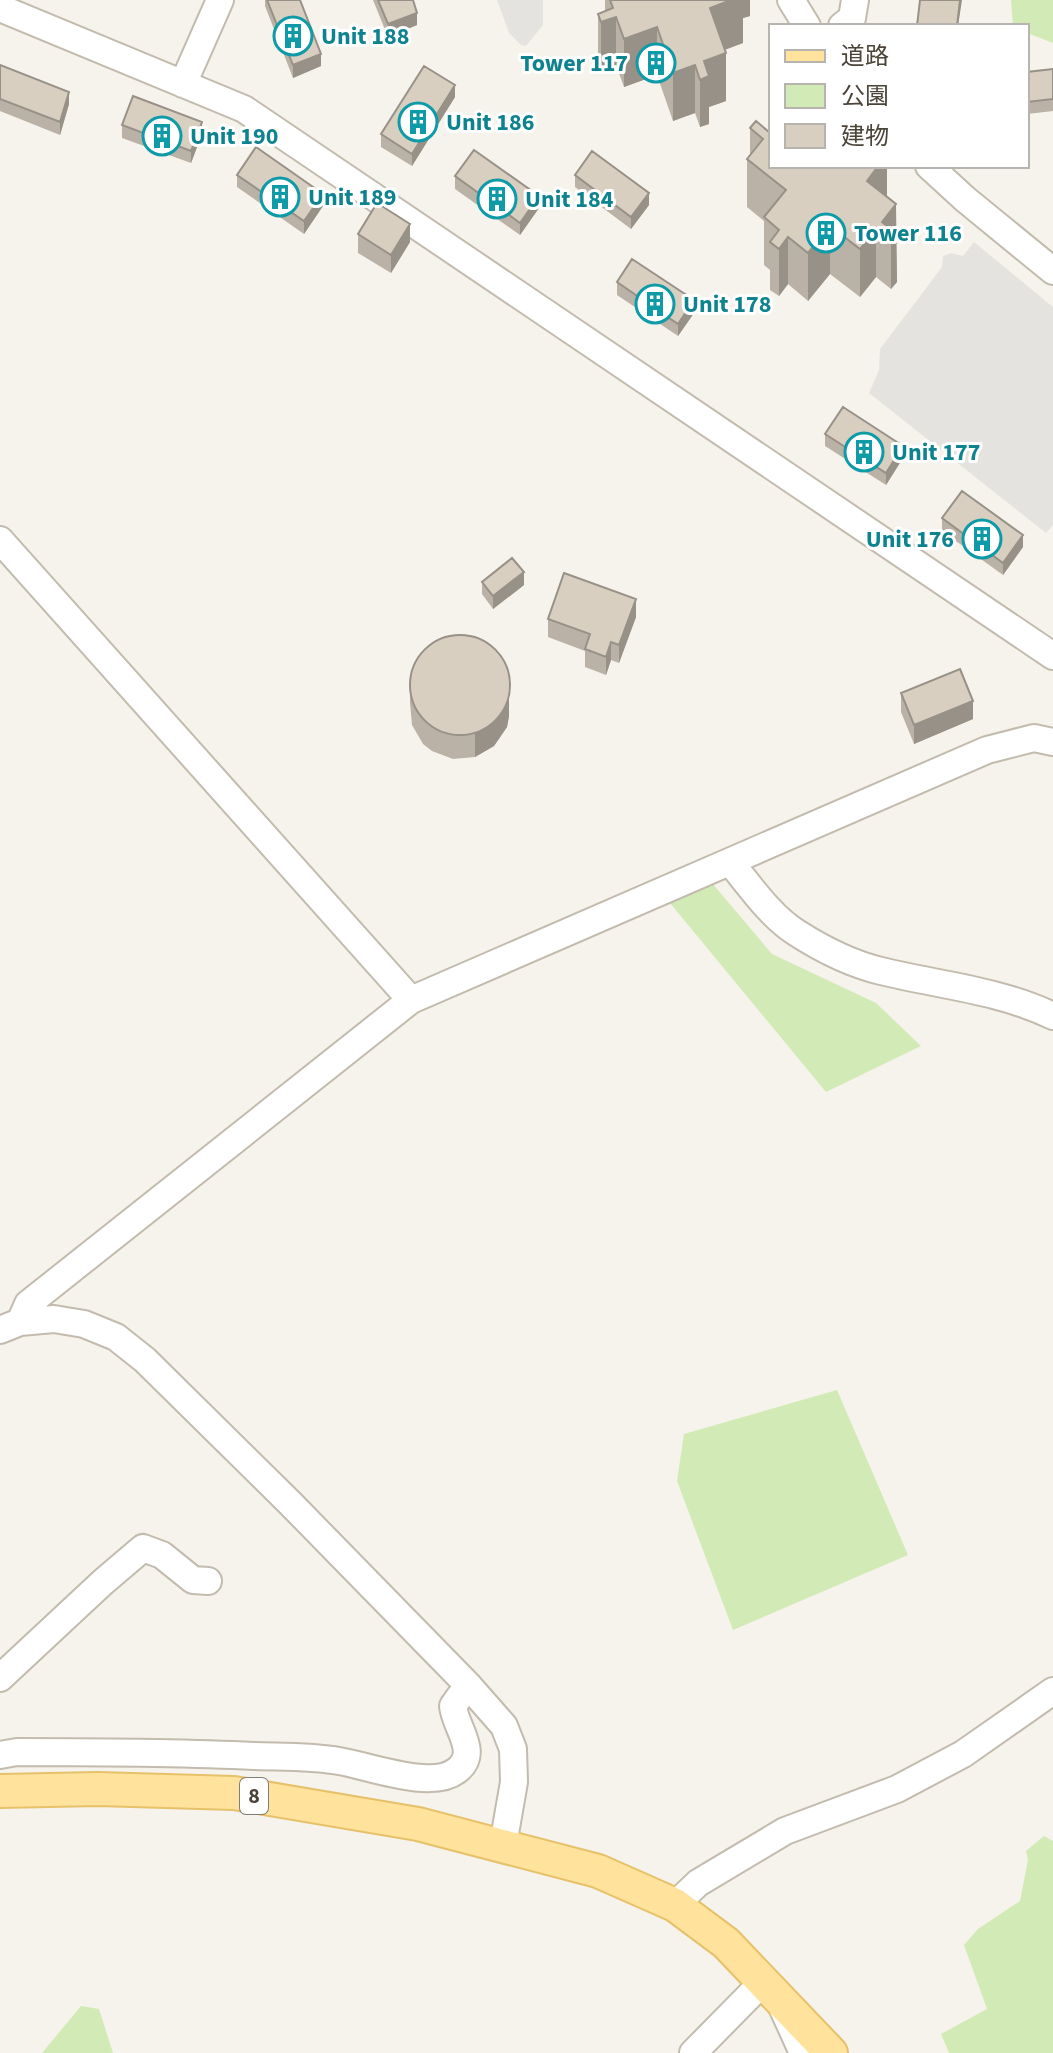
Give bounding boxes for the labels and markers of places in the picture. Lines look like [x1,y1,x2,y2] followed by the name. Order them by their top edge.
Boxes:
[272,15,314,57] building icon: Unit 188
[321,19,409,54] place label: Unit 188
[635,42,677,84] building icon: Tower 117
[520,46,628,81] place label: Tower 117
[397,101,439,143] building icon: Unit 186
[446,105,534,140] place label: Unit 186
[141,115,183,157] building icon: Unit 190
[190,119,278,154] place label: Unit 190
[259,176,301,218] building icon: Unit 189
[476,178,518,220] building icon: Unit 184
[308,180,396,215] place label: Unit 189
[525,182,614,217] place label: Unit 184
[805,212,847,254] building icon: Tower 116
[854,216,962,251] place label: Tower 116
[634,283,676,325] building icon: Unit 178
[683,287,771,322] place label: Unit 178
[843,431,885,473] building icon: Unit 177
[892,435,980,470] place label: Unit 177
[961,518,1003,560] building icon: Unit 176
[866,522,954,557] place label: Unit 176

